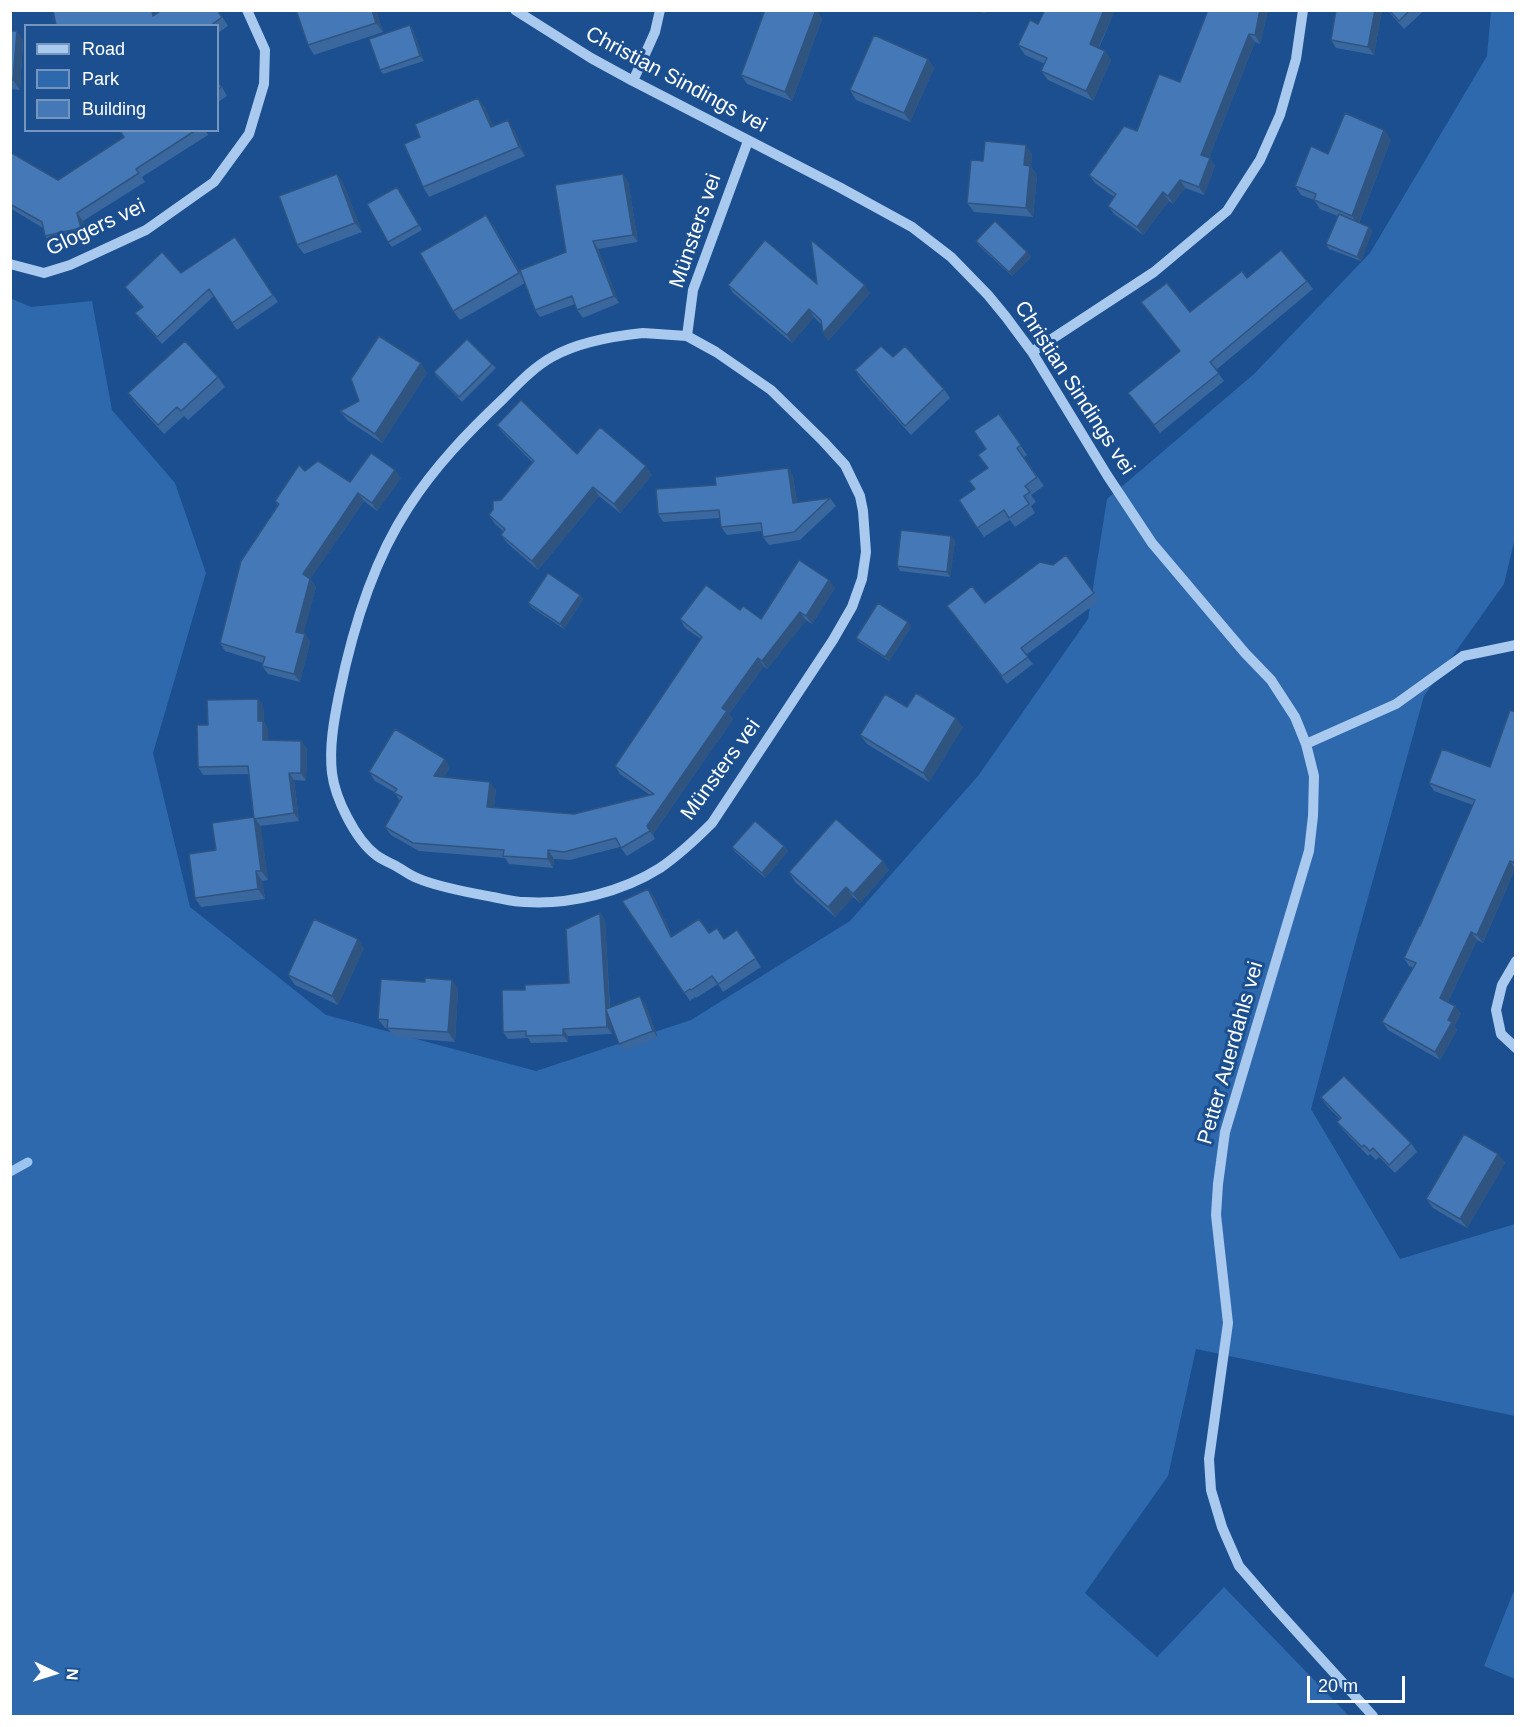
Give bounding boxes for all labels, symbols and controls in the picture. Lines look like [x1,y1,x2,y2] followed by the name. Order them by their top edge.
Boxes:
[581,21,771,139] street label: Christian Sindings vei
[24,24,219,132] legend
[82,39,125,59] text: Road
[82,69,119,89] text: Park
[82,99,146,119] text: Building
[665,171,727,291] street label: Münsters vei
[43,194,149,262] street label: Glogers vei
[1008,296,1140,480] street label: Christian Sindings vei
[676,714,766,826] street label: Münsters vei
[1193,959,1269,1147] street label: Petter Auerdahls vei
[24,1643,84,1703] north arrow
[1310,1664,1408,1702] scale bar
[64,1668,81,1681] text: N
[1318,1676,1358,1696] text: 20 m

